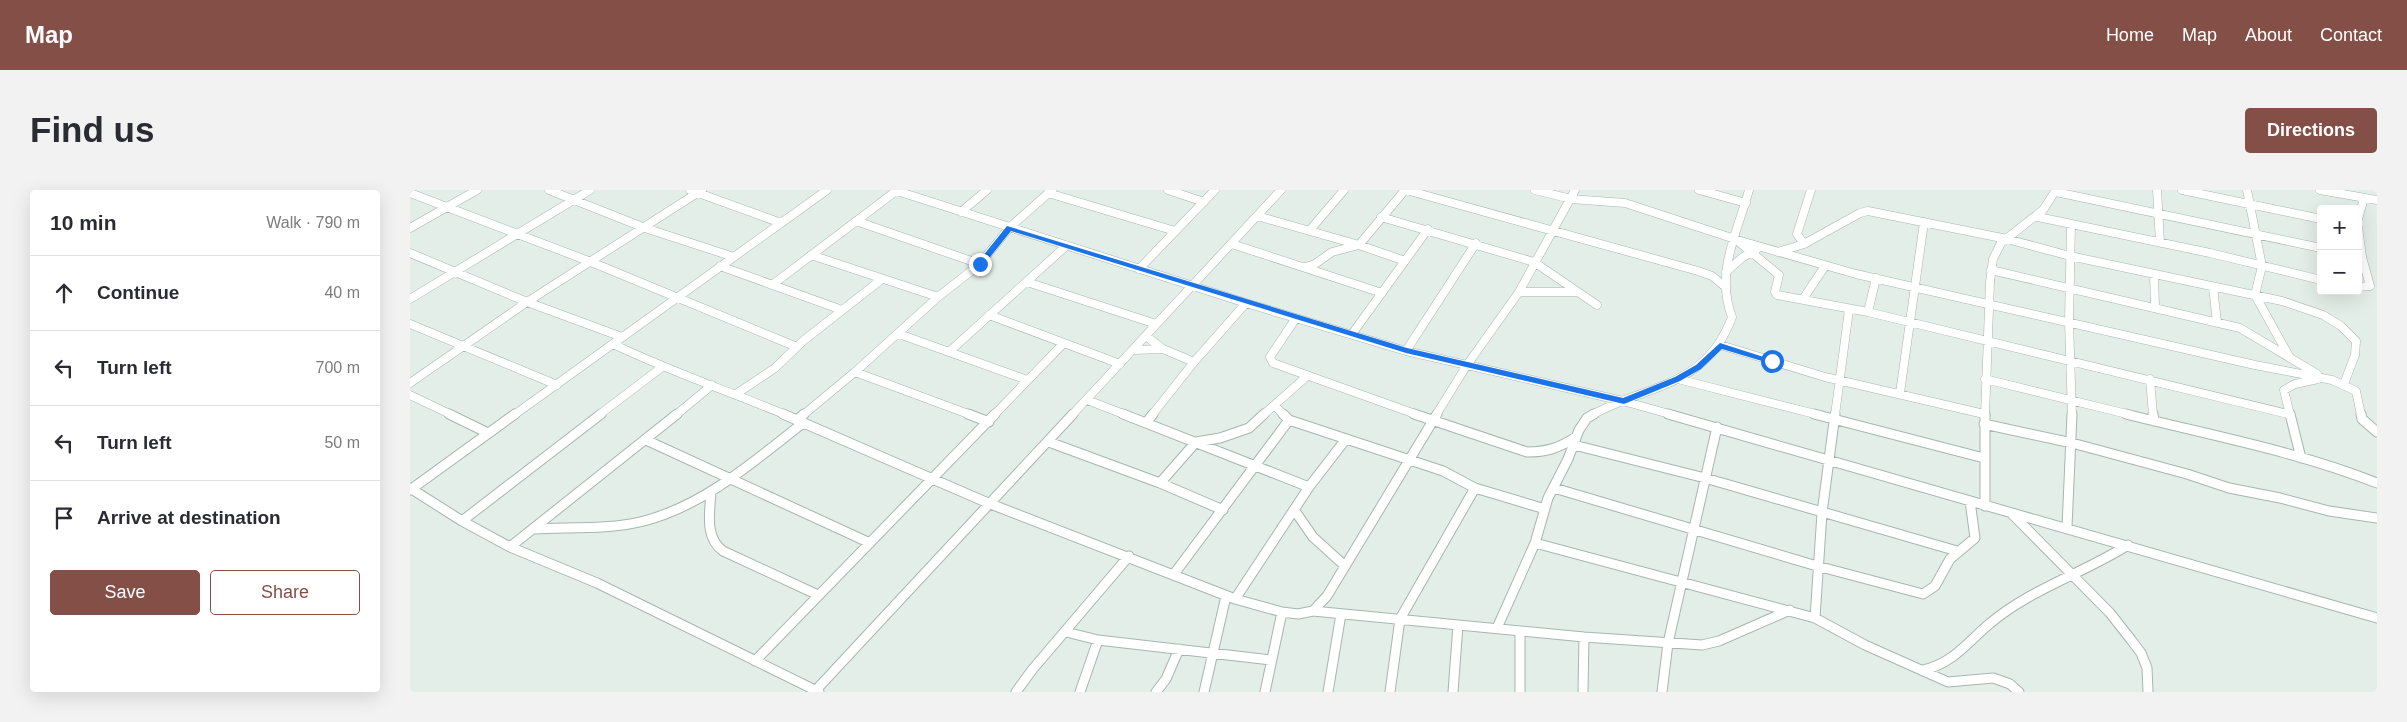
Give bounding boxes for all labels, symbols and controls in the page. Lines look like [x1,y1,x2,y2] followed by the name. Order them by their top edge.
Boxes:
[25,21,73,48] text: Map
[2106,25,2154,45] text: Home
[2182,25,2217,45] text: Map
[2245,25,2292,45] text: About
[2320,25,2382,45] text: Contact
[2245,108,2377,153] button: Directions
[30,110,154,149] text: Find us
[2317,205,2362,295] map controls
[2317,205,2362,250] button: +
[50,211,117,234] text: 10 min
[266,214,360,231] text: Walk · 790 m
[2317,250,2362,295] button: −
[969,253,992,276] route end
[50,279,78,307] icon: ahead
[97,282,179,303] text: Continue
[324,284,360,301] text: 40 m
[1761,350,1784,373] route start
[50,354,78,382] icon: left
[97,357,172,378] text: Turn left
[316,359,360,376] text: 700 m
[50,429,78,457] icon: left
[97,432,172,453] text: Turn left
[324,434,360,451] text: 50 m
[50,504,78,532] icon: arrive
[97,507,281,528] text: Arrive at destination
[50,570,200,615] button: Save
[210,570,360,615] button: Share

